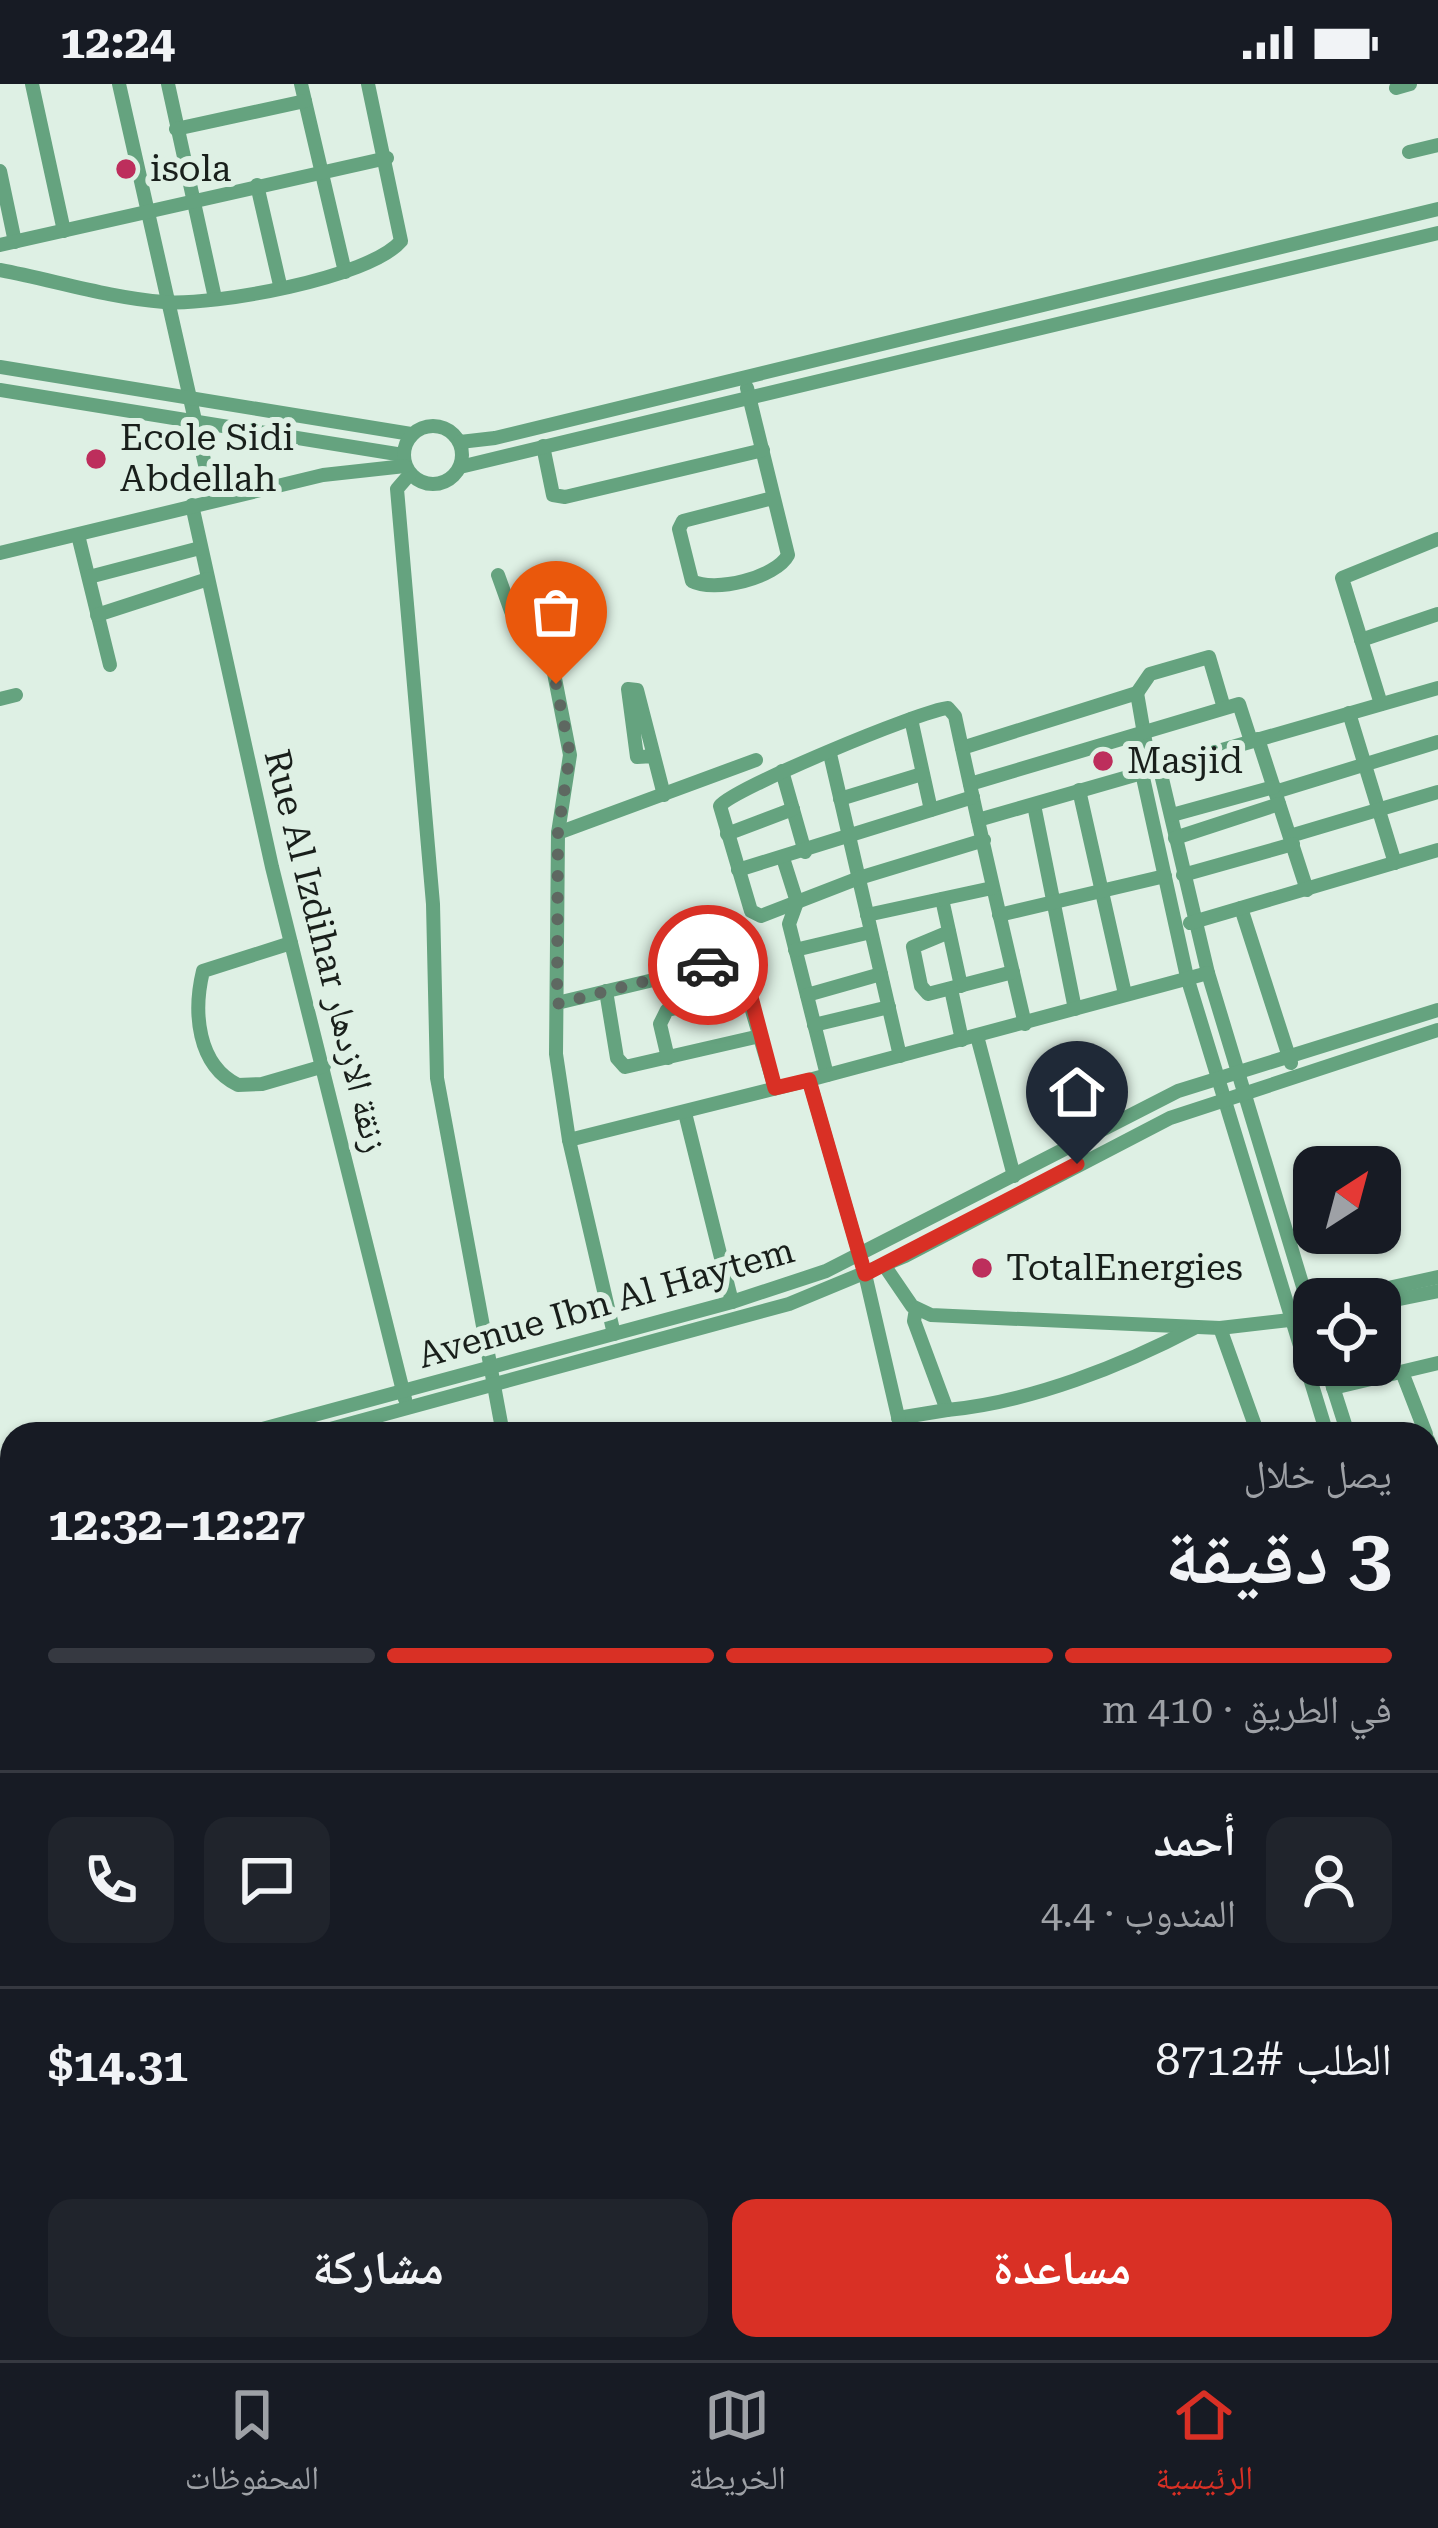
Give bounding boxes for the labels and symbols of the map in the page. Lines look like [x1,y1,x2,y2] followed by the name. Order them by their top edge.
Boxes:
[150,148,232,190] place label: isola
[113,156,139,182] marker: isola
[120,417,294,500] place label: Ecole Sidi Abdellah
[83,446,109,472] marker: Ecole Sidi Abdellah
[505,561,607,684] pin
[1127,740,1243,782] place label: Masjid
[256,745,396,1157] street label: Rue Al Izdihar زنقة الازدهار
[1090,748,1116,774] marker: Masjid
[648,905,768,1025] courier
[1026,1041,1128,1164] pin
[1293,1146,1401,1254] north arrow
[413,1229,799,1377] street label: Avenue Ibn Al Haytem
[1006,1247,1243,1289] place label: TotalEnergies
[969,1255,995,1281] marker: TotalEnergies

